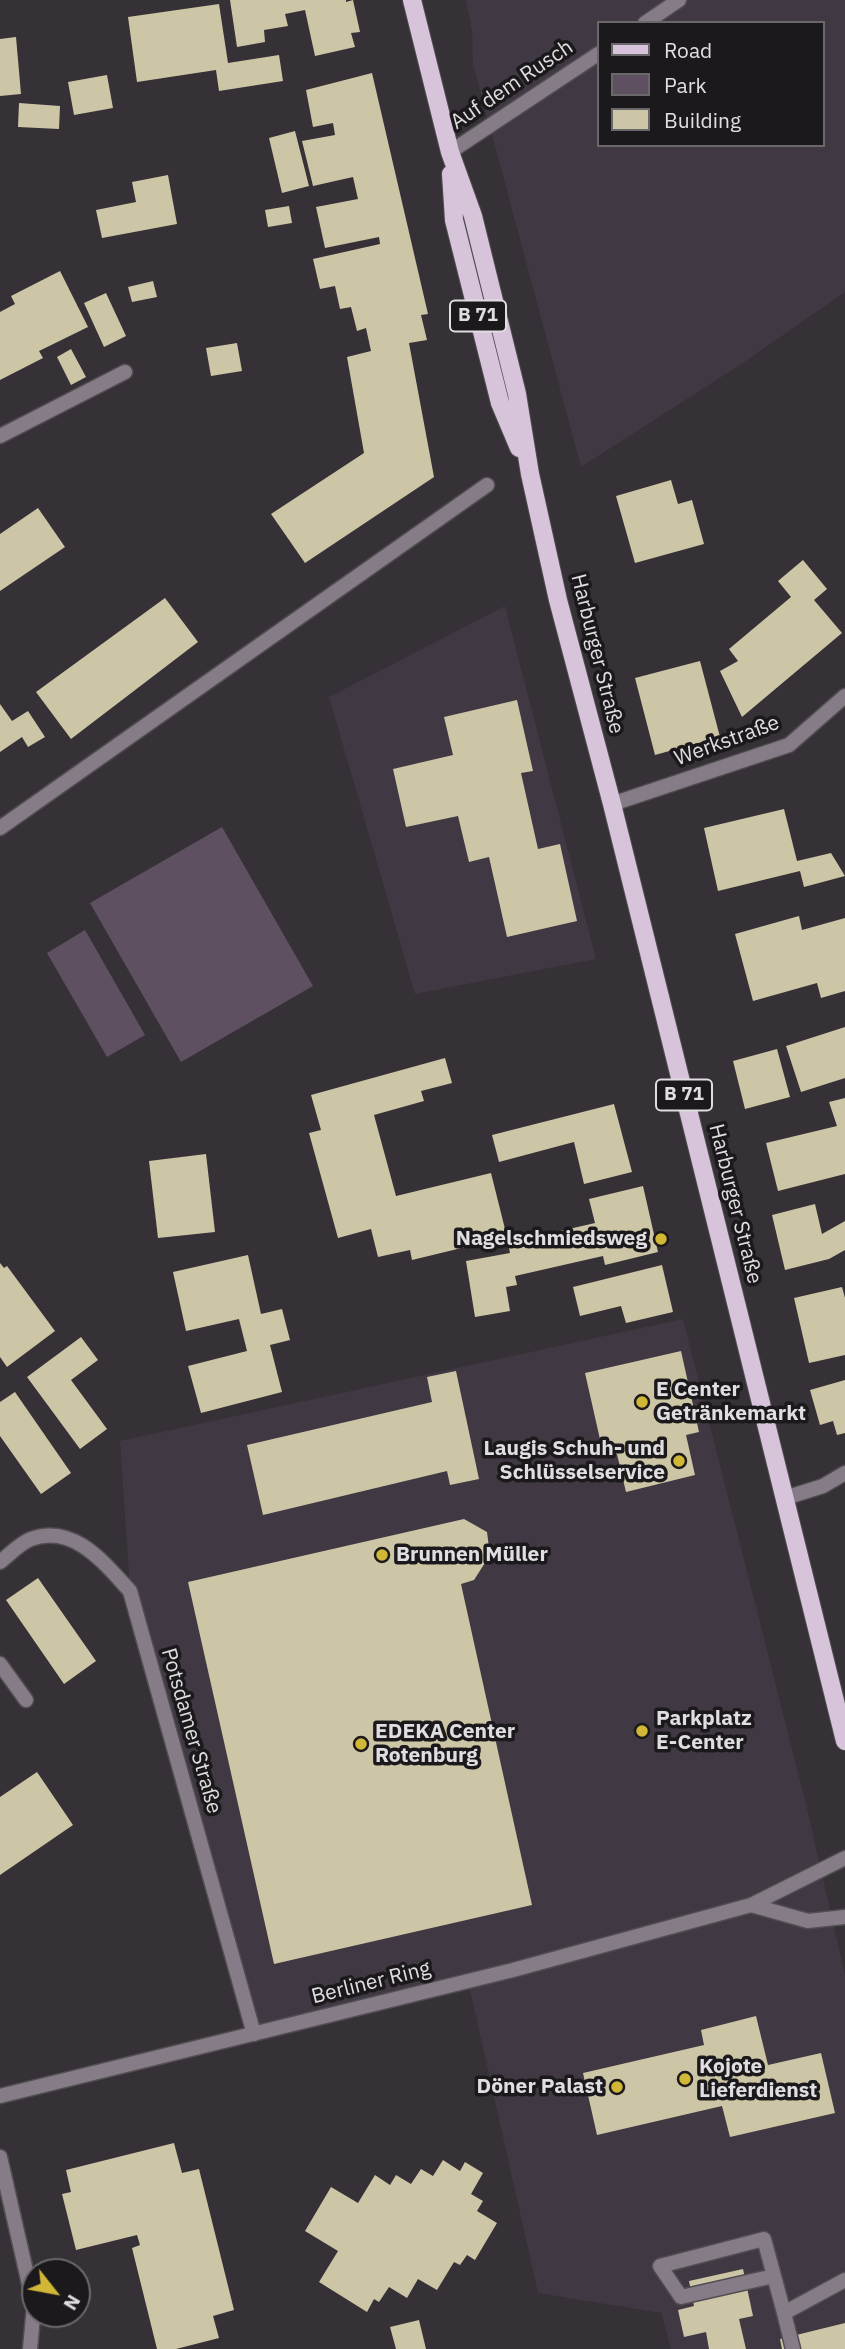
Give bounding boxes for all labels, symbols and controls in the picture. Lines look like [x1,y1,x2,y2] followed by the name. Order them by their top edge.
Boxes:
[596,21,824,147] legend
[446,35,578,135] street label: Auf dem Rusch
[664,36,712,64] text: Road
[664,71,707,99] text: Park
[664,106,741,134] text: Building
[450,300,506,332] road number: B 71
[565,572,629,736] street label: Harburger Straße
[671,710,783,772] street label: Werkstraße
[656,1079,712,1110] road number: B 71
[703,1122,767,1286] street label: Harburger Straße
[456,1226,647,1252] place label: Nagelschmiedsweg
[653,1231,669,1247] marker: Nagelschmiedsweg
[656,1377,806,1427] place label: E Center Getränkemarkt
[634,1394,650,1410] marker: E Center Getränkemarkt
[483,1436,665,1486] place label: Laugis Schuh- und Schlüsselservice
[671,1453,687,1469] marker: Laugis Schuh- und Schlüsselservice
[396,1542,548,1568] place label: Brunnen Müller
[374,1547,390,1563] marker: Brunnen Müller
[155,1645,227,1817] street label: Potsdamer Straße
[656,1706,752,1756] place label: Parkplatz E-Center
[375,1719,515,1769] place label: EDEKA Center Rotenburg
[634,1723,650,1739] marker: Parkplatz E-Center
[353,1736,369,1752] marker: EDEKA Center Rotenburg
[309,1956,433,2010] street label: Berliner Ring
[699,2054,817,2104] place label: Kojote Lieferdienst
[677,2071,693,2087] marker: Kojote Lieferdienst
[477,2074,603,2100] place label: Döner Palast
[609,2079,625,2095] marker: Döner Palast
[21,2258,91,2328] north arrow
[58,2291,86,2315] text: N

